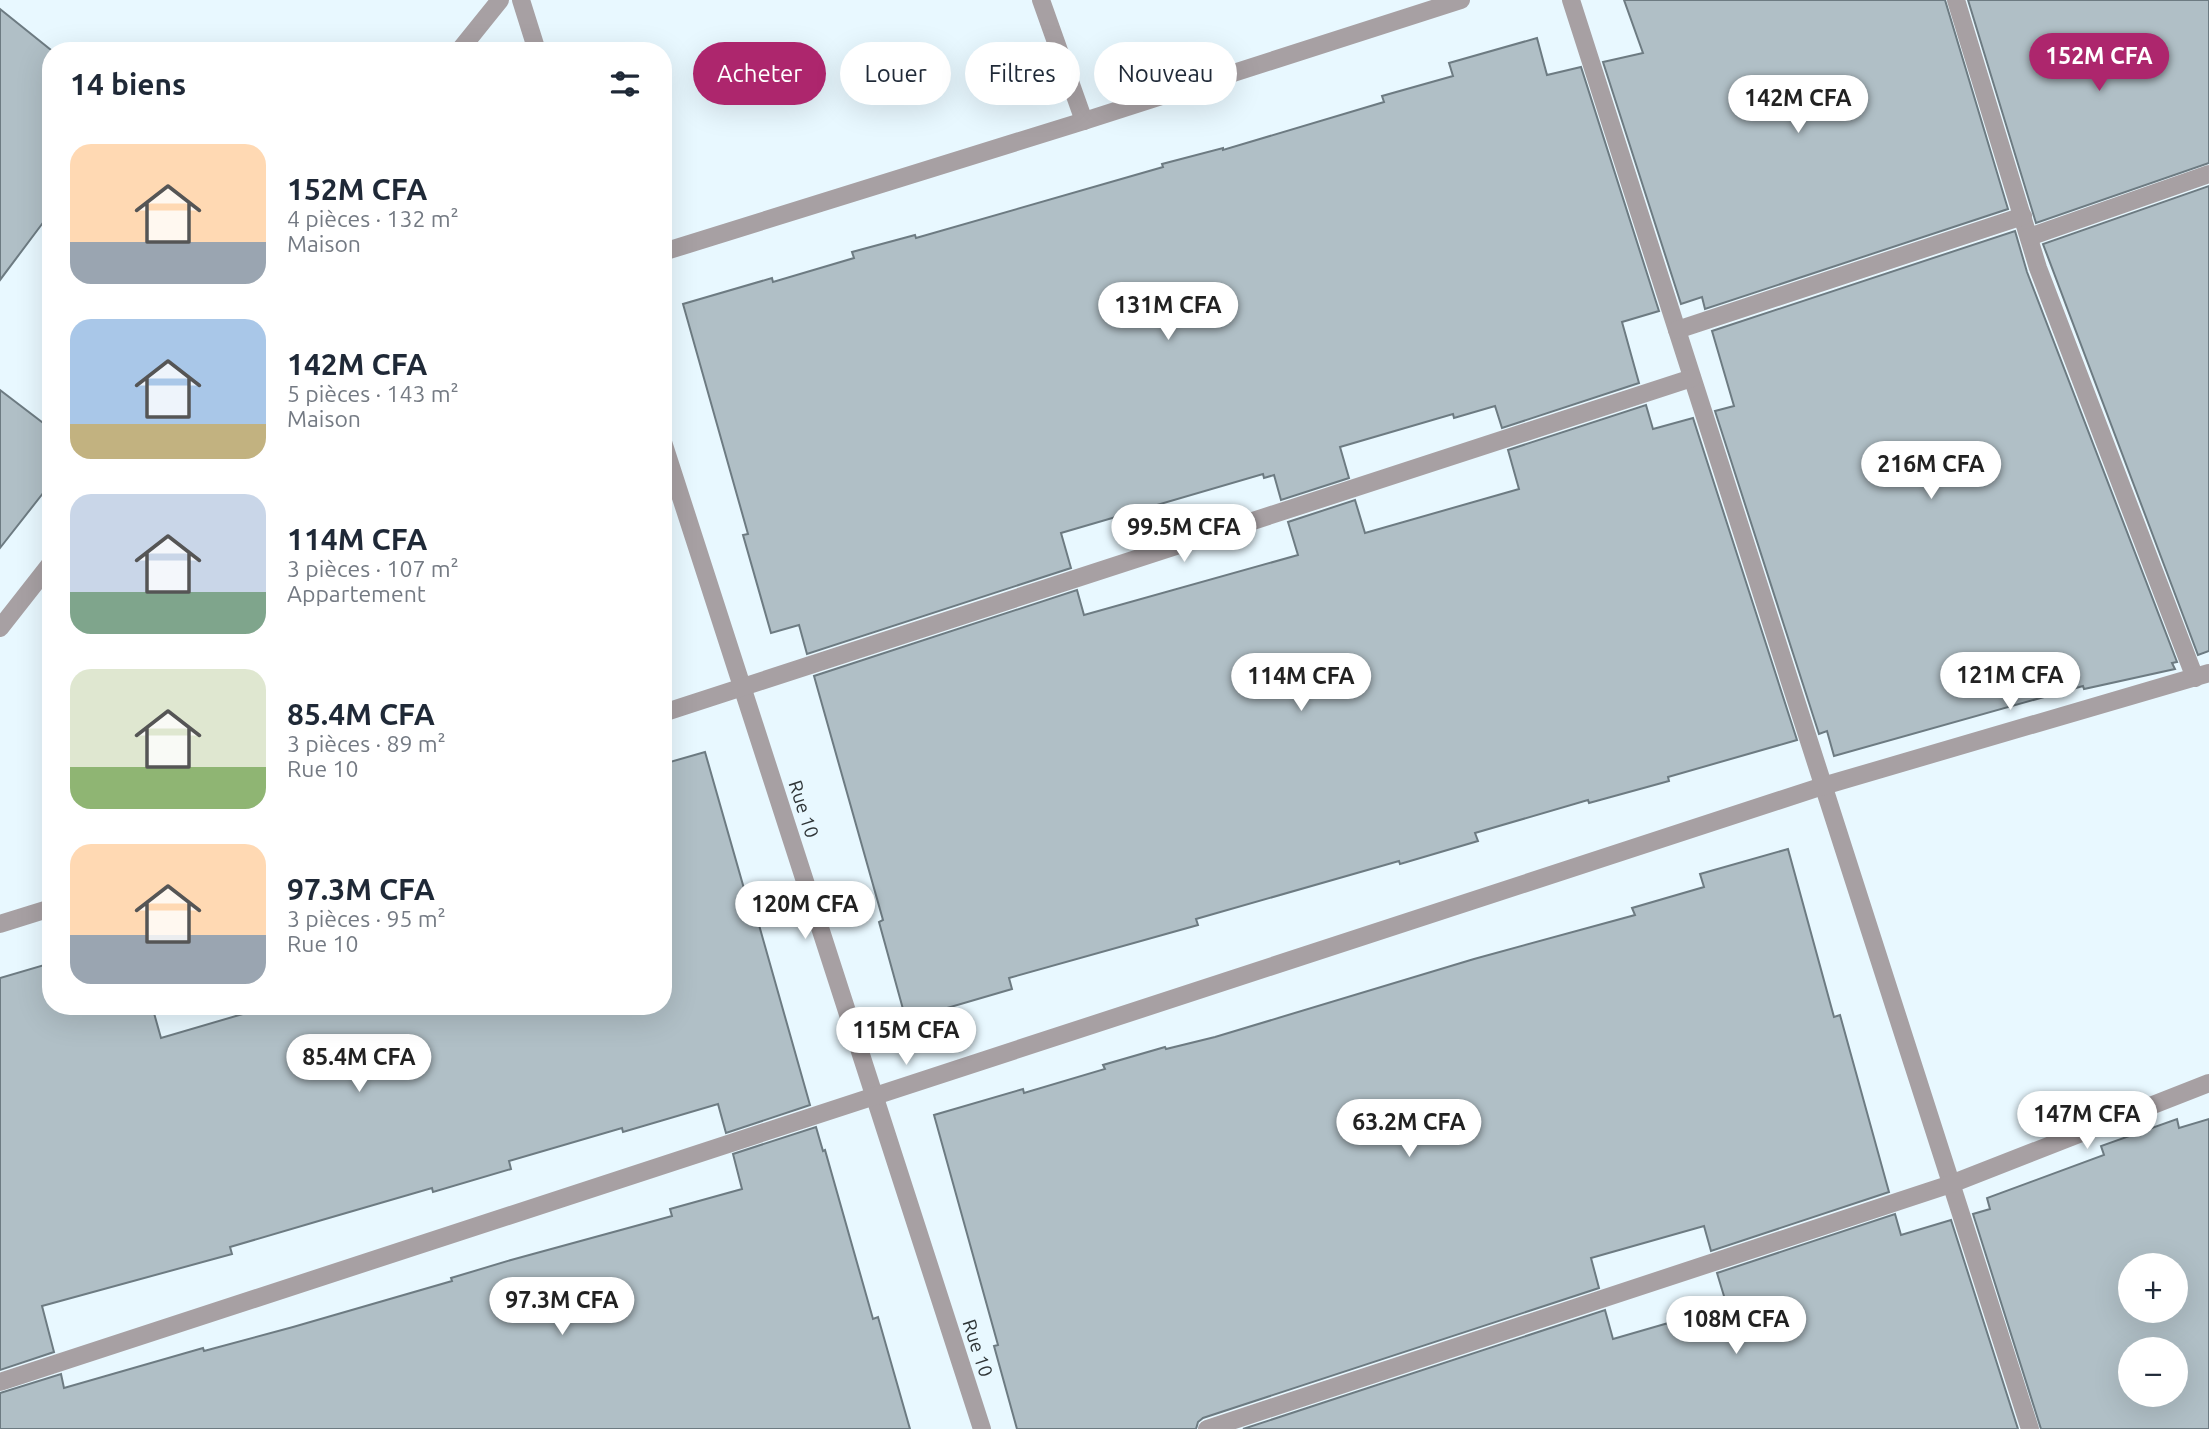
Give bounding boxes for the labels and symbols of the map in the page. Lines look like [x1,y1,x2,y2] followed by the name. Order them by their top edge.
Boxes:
[2027,34,2171,93] pin: 152M CFA
[1726,76,1870,135] pin: 142M CFA
[1096,282,1240,342] pin: 131M CFA
[1859,442,2003,501] pin: 216M CFA
[1104,504,1264,564] pin: 99.5M CFA
[1938,652,2082,712] pin: 121M CFA
[1229,654,1373,713] pin: 114M CFA
[784,778,824,840] street label: Rue 10
[733,881,877,941] pin: 120M CFA
[834,1007,978,1067] pin: 115M CFA
[279,1034,439,1094] pin: 85.4M CFA
[2015,1092,2159,1151] pin: 147M CFA
[1329,1100,1489,1159] pin: 63.2M CFA
[482,1278,642,1337] pin: 97.3M CFA
[1664,1296,1808,1356] pin: 108M CFA
[958,1317,998,1379] street label: Rue 10

